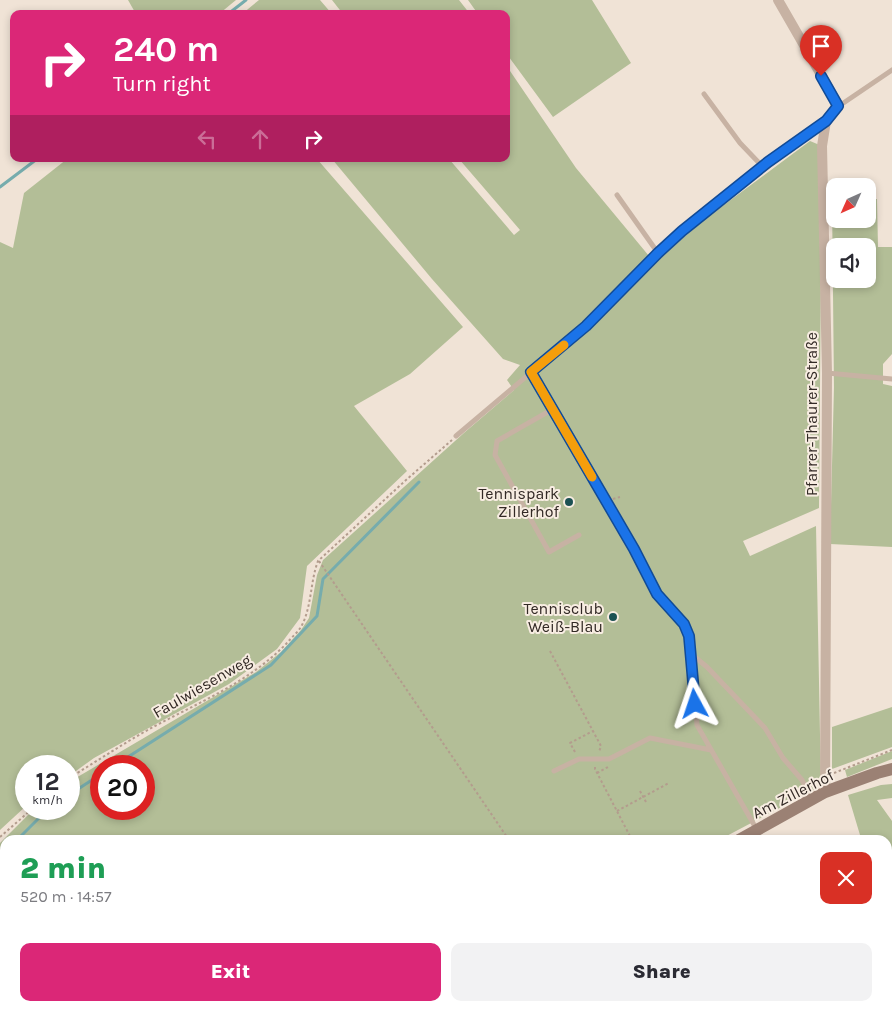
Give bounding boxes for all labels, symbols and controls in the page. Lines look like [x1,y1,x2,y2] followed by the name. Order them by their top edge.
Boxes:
[800,25,842,76] pin
[113,29,219,70] text: 240 m
[30,30,95,95] icon: right
[807,32,835,60] icon: arrive
[113,71,211,97] text: Turn right
[193,125,221,153] icon: left
[246,125,274,153] icon: ahead
[299,125,327,153] icon: right
[826,178,876,228] north arrow
[826,178,876,288] map controls
[826,238,876,288] button: sound
[802,332,821,496] street label: Pfarrer-Thaurer-Straße
[479,484,560,521] place label: Tennispark Zillerhof
[563,496,575,508] marker: Tennispark Zillerhof
[524,599,603,636] place label: Tennisclub Weiß-Blau
[607,611,619,623] marker: Tennisclub Weiß-Blau
[149,650,255,722] street label: Faulwiesenweg
[668,677,720,729] position arrow
[90,755,155,820] speed limit sign: 20
[749,765,837,823] street label: Am Zillerhof
[35,767,60,796] text: 12
[32,793,63,807] text: km/h
[20,850,106,886] text: 2 min
[820,852,872,904] button: close
[20,887,111,906] text: 520 m · 14:57
[20,943,441,1001] button: Exit
[451,943,872,1001] button: Share

